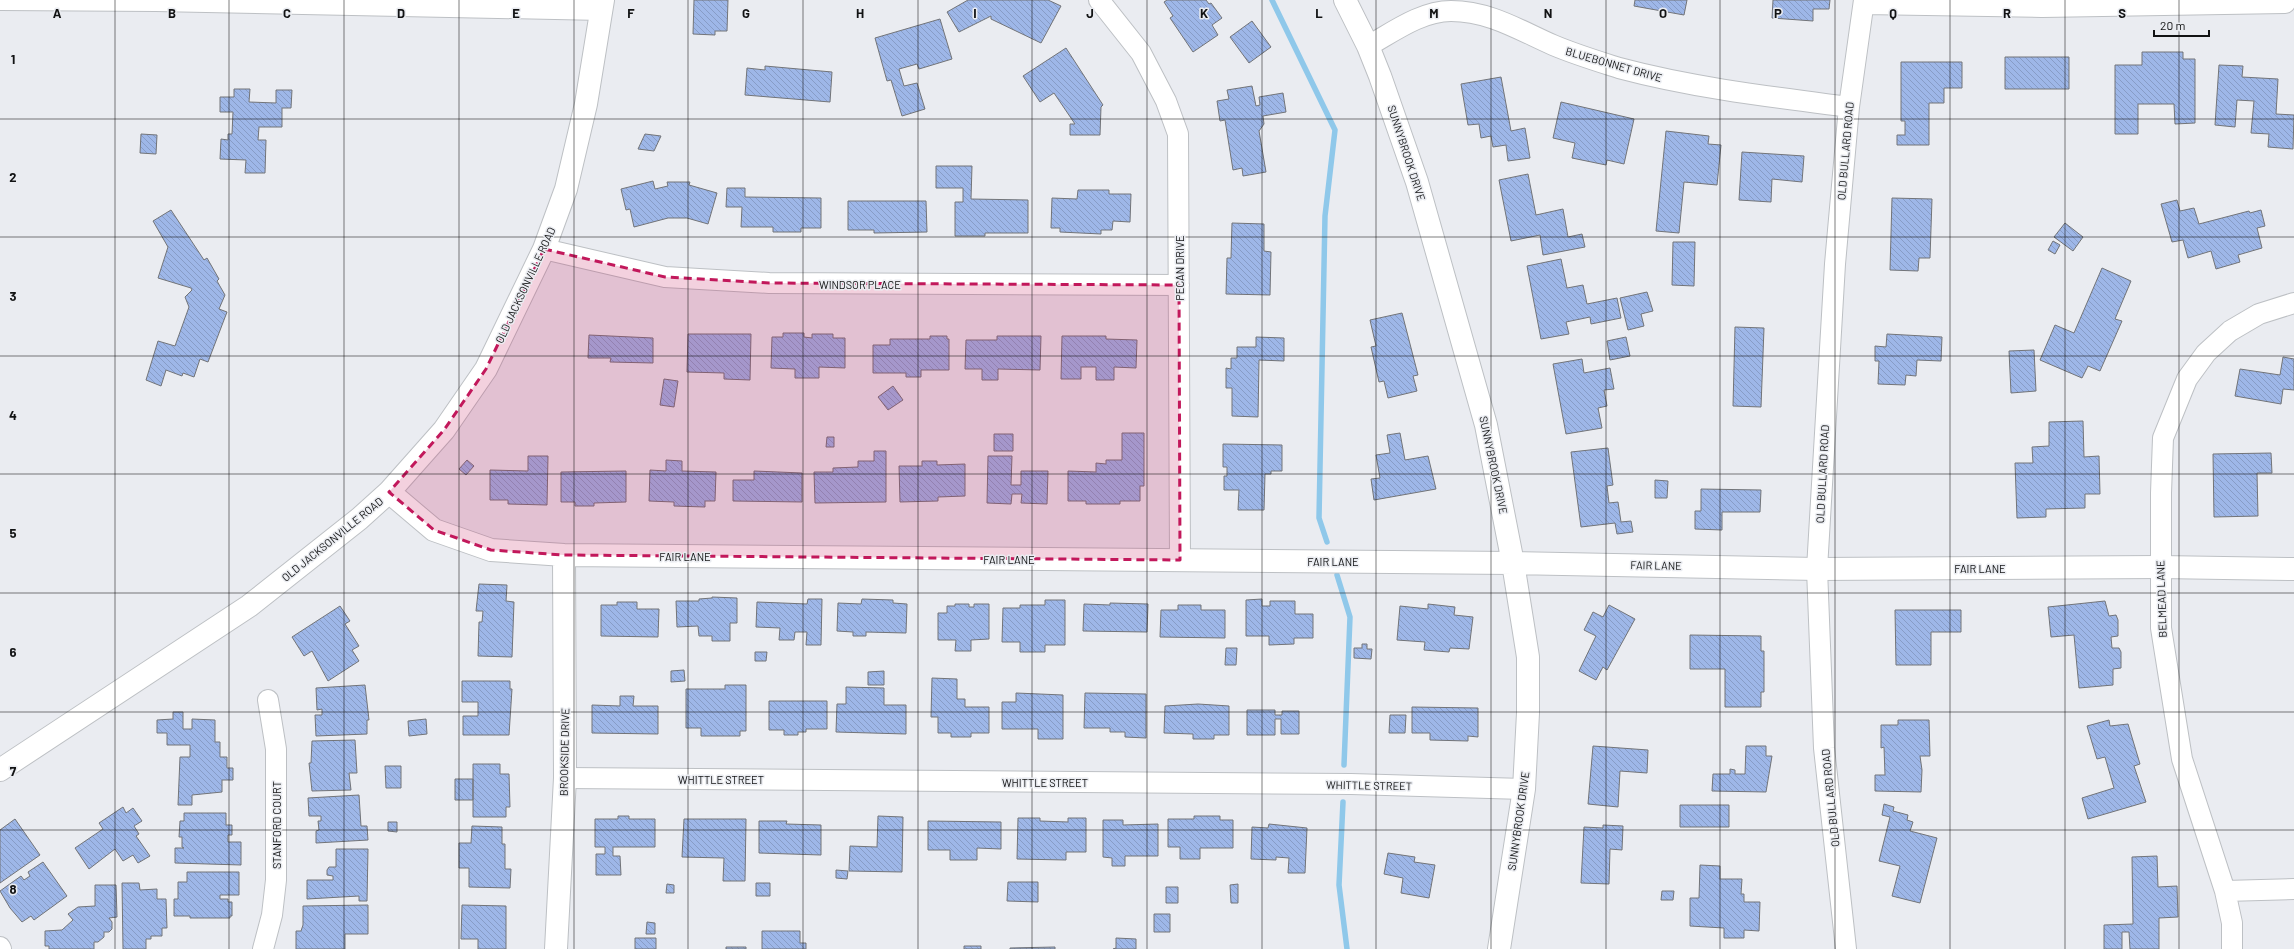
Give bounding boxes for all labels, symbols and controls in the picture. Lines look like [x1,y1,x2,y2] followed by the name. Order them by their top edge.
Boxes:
[53,5,62,21] text: A
[168,5,176,21] text: B
[283,5,291,21] text: C
[397,5,405,21] text: D
[512,5,520,21] text: E
[627,5,635,21] text: F
[742,5,750,21] text: G
[856,5,864,21] text: H
[973,5,977,21] text: I
[1086,5,1094,21] text: J
[1200,5,1208,21] text: K
[1315,5,1323,21] text: L
[1429,5,1439,21] text: M
[1544,5,1552,21] text: N
[1659,5,1667,21] text: O
[1774,5,1782,21] text: P
[1889,5,1897,21] text: Q
[2003,5,2011,21] text: R
[2118,5,2126,21] text: S
[2154,12,2209,38] scale bar
[2160,18,2186,32] text: 20 m
[1564,44,1664,84] street label: BLUEBONNET DRIVE
[11,51,15,67] text: 1
[1834,101,1856,201] street label: OLD BULLARD ROAD
[1385,103,1429,203] street label: SUNNYBROOK DRIVE
[9,169,17,185] text: 2
[492,225,558,345] street label: OLD JACKSONVILLE ROAD
[1173,235,1186,301] street label: PECAN DRIVE
[819,278,901,291] street label: WINDSOR PLACE
[9,288,17,304] text: 3
[9,407,17,423] text: 4
[1477,415,1511,516] street label: SUNNYBROOK DRIVE
[1813,424,1831,524] street label: OLD BULLARD ROAD
[279,494,385,584] street label: OLD JACKSONVILLE ROAD
[9,525,17,541] text: 5
[659,550,711,563] street label: FAIR LANE
[983,553,1035,566] street label: FAIR LANE
[1307,555,1359,568] street label: FAIR LANE
[1630,558,1682,572] street label: FAIR LANE
[2153,560,2169,638] street label: BELMEAD LANE
[1954,562,2006,575] street label: FAIR LANE
[10,644,17,660] text: 6
[557,707,571,796] street label: BROOKSIDE DRIVE
[1818,748,1842,848] street label: OLD BULLARD ROAD
[10,763,17,779] text: 7
[1505,770,1531,871] street label: SUNNYBROOK DRIVE
[678,773,764,786] street label: WHITTLE STREET
[1002,776,1088,789] street label: WHITTLE STREET
[1326,778,1412,792] street label: WHITTLE STREET
[270,781,283,869] street label: STANFORD COURT
[9,881,17,897] text: 8

